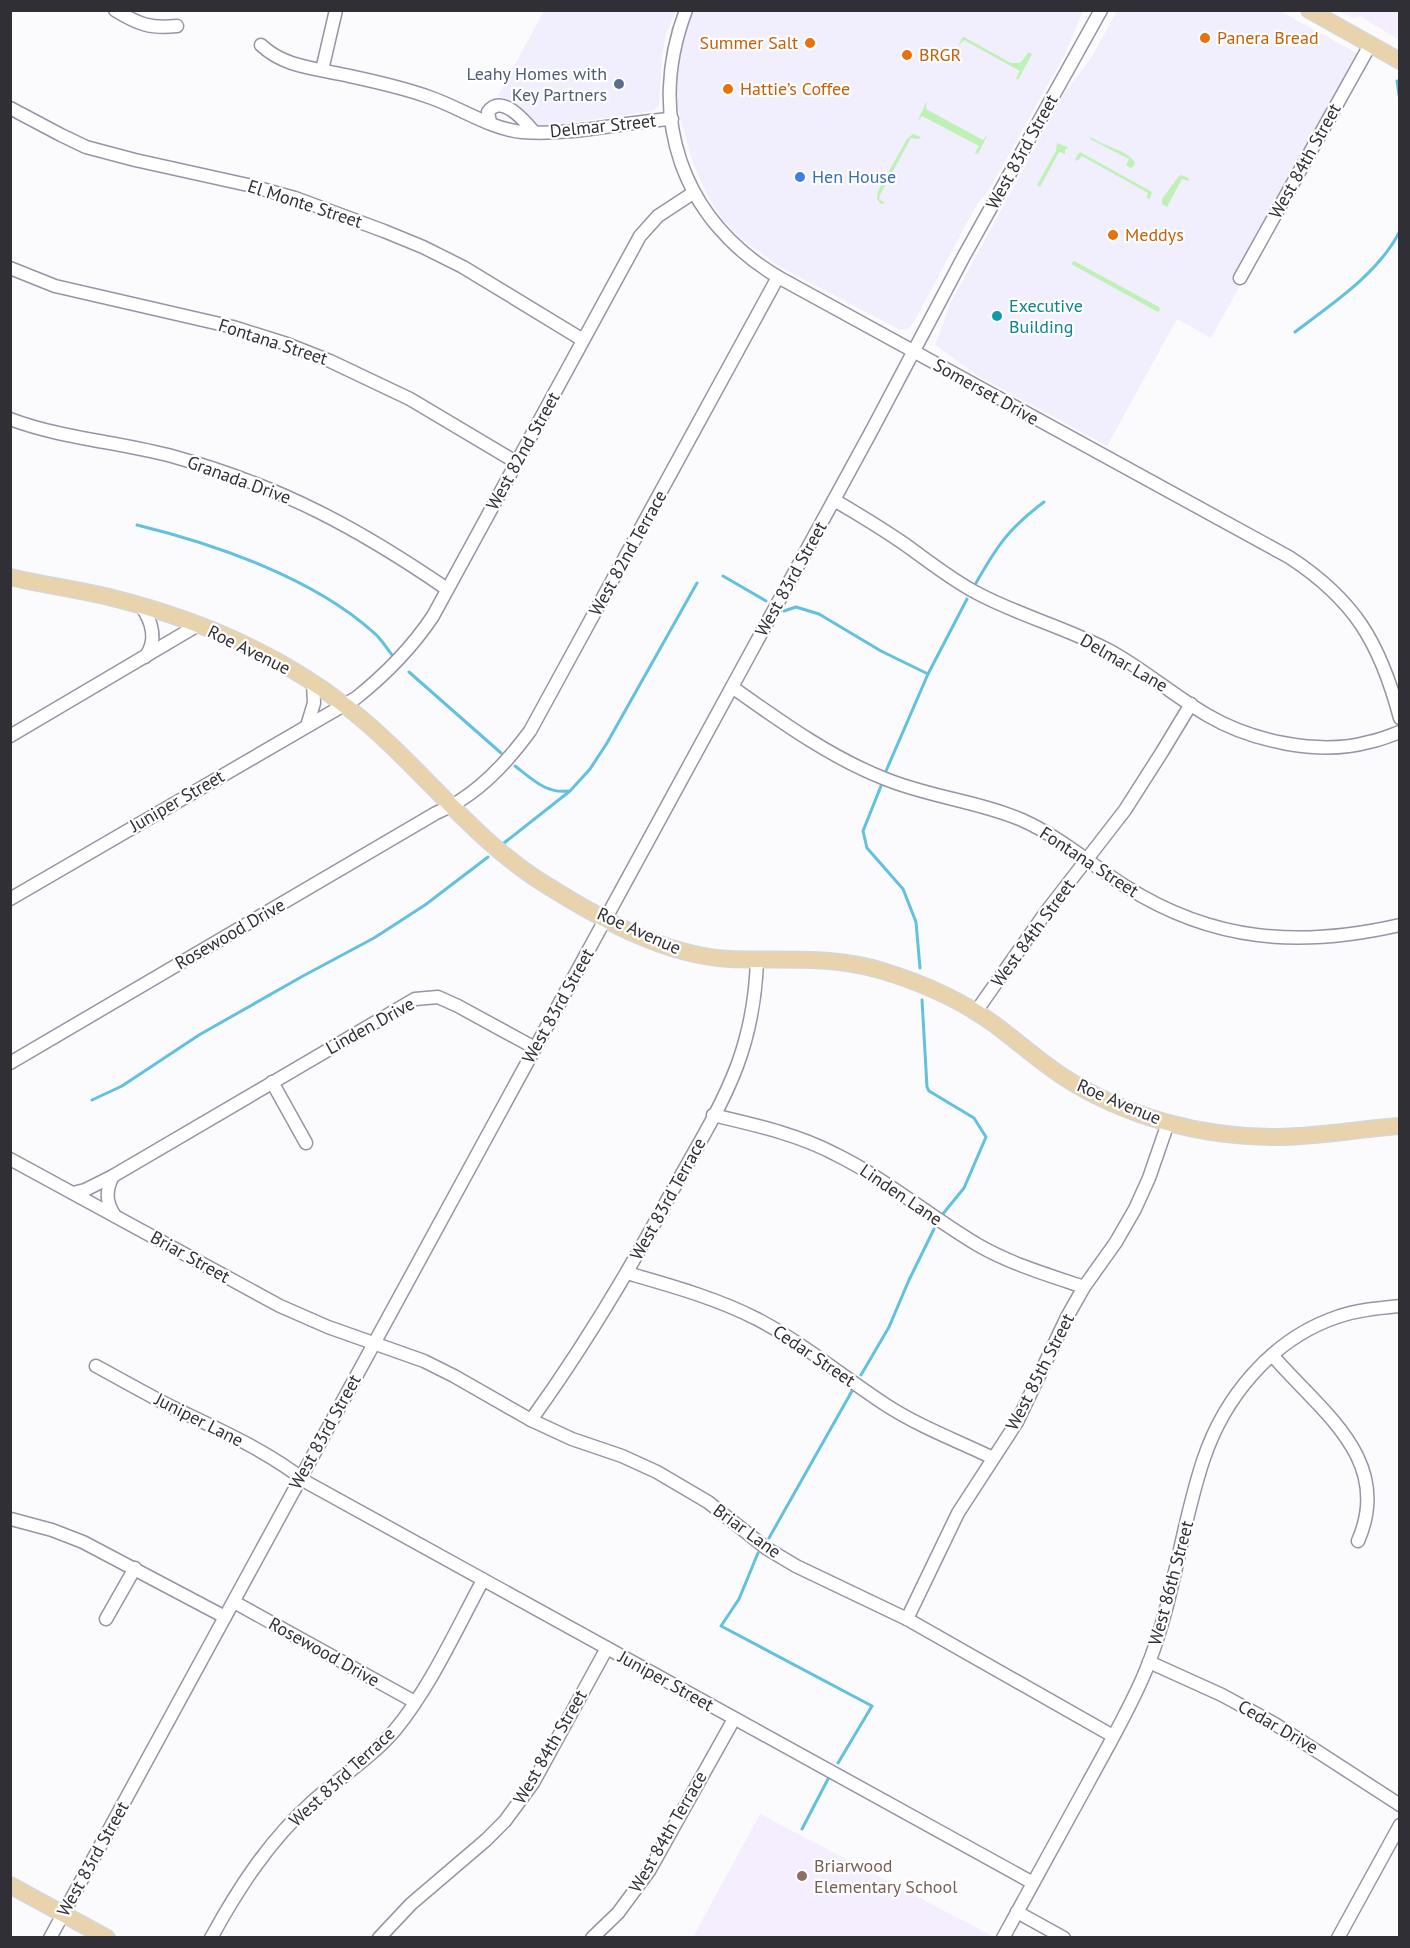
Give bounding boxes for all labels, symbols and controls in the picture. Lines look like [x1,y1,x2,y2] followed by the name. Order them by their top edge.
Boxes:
[1217,26,1319,49] place label: Panera Bread
[700,31,798,54] place label: Summer Salt
[1198,31,1212,45] marker: Panera Bread
[803,36,817,50] marker: Summer Salt
[919,43,961,66] place label: BRGR
[900,48,914,62] marker: BRGR
[466,62,607,106] place label: Leahy Homes with Key Partners
[612,77,626,91] marker: Leahy Homes with Key Partners
[740,77,850,100] place label: Hattie’s Coffee
[721,82,735,96] marker: Hattie’s Coffee
[980,90,1063,213] street label: West 83rd Street
[1263,99,1346,222] street label: West 84th Street
[549,108,657,143] street label: Delmar Street
[812,165,896,188] place label: Hen House
[793,170,807,184] marker: Hen House
[245,174,365,233] street label: El Monte Street
[1125,223,1184,246] place label: Meddys
[1106,228,1120,242] marker: Meddys
[1009,294,1083,338] place label: Executive Building
[990,309,1004,323] marker: Executive Building
[216,313,331,370] street label: Fontana Street
[929,353,1043,430] street label: Somerset Drive
[481,388,565,514] street label: West 82nd Street
[184,450,294,509] street label: Granada Drive
[584,486,672,620] street label: West 82nd Terrace
[749,517,832,640] street label: West 83rd Street
[204,620,294,679] street label: Roe Avenue
[1076,628,1172,697] street label: Delmar Lane
[124,764,228,837] street label: Juniper Street
[1035,821,1143,902] street label: Fontana Street
[986,874,1080,991] street label: West 84th Street
[171,893,289,974] street label: Rosewood Drive
[594,902,685,959] street label: Roe Avenue
[516,944,599,1067] street label: West 83rd Street
[321,992,418,1059] street label: Linden Drive
[1074,1074,1165,1130] street label: Roe Avenue
[624,1134,711,1264] street label: West 83rd Terrace
[856,1159,947,1230] street label: Linden Lane
[146,1225,234,1288] street label: Briar Street
[1000,1309,1079,1434] street label: West 85th Street
[769,1320,860,1391] street label: Cedar Street
[283,1370,366,1493] street label: West 83rd Street
[150,1387,247,1452] street label: Juniper Lane
[709,1498,786,1563] street label: Briar Lane
[1143,1518,1198,1648] street label: West 86th Street
[265,1612,384,1691] street label: Rosewood Drive
[614,1644,718,1716] street label: Juniper Street
[508,1686,592,1808] street label: West 84th Street
[1234,1694,1322,1759] street label: Cedar Drive
[284,1722,399,1832] street label: West 83rd Terrace
[623,1767,712,1897] street label: West 84th Terrace
[51,1797,134,1920] street label: West 83rd Street
[814,1854,958,1898] place label: Briarwood Elementary School
[795,1869,809,1883] marker: Briarwood Elementary School

